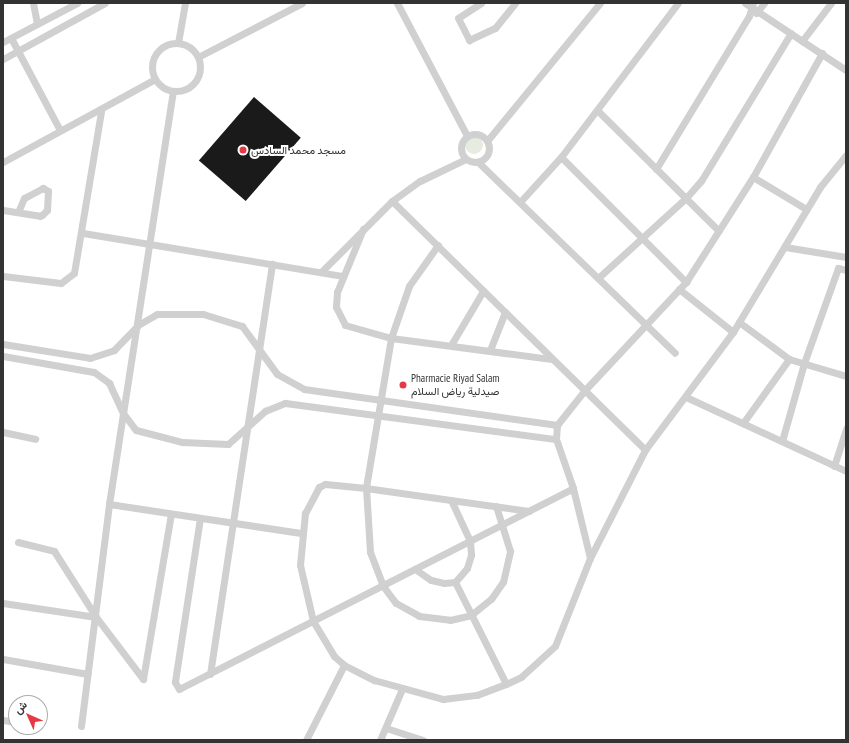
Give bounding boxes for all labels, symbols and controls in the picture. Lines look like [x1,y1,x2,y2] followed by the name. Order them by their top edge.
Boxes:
[251,143,346,157] place label: مسجد محمد السادس
[238,145,248,155] marker: مسجد محمد السادس
[411,372,500,398] place label: Pharmacie Riyad Salam صيدلية رياض السلام
[398,380,408,390] marker: Pharmacie Riyad Salam صيدلية رياض السلام
[8,695,48,735] north arrow
[11,698,30,717] text: ش

